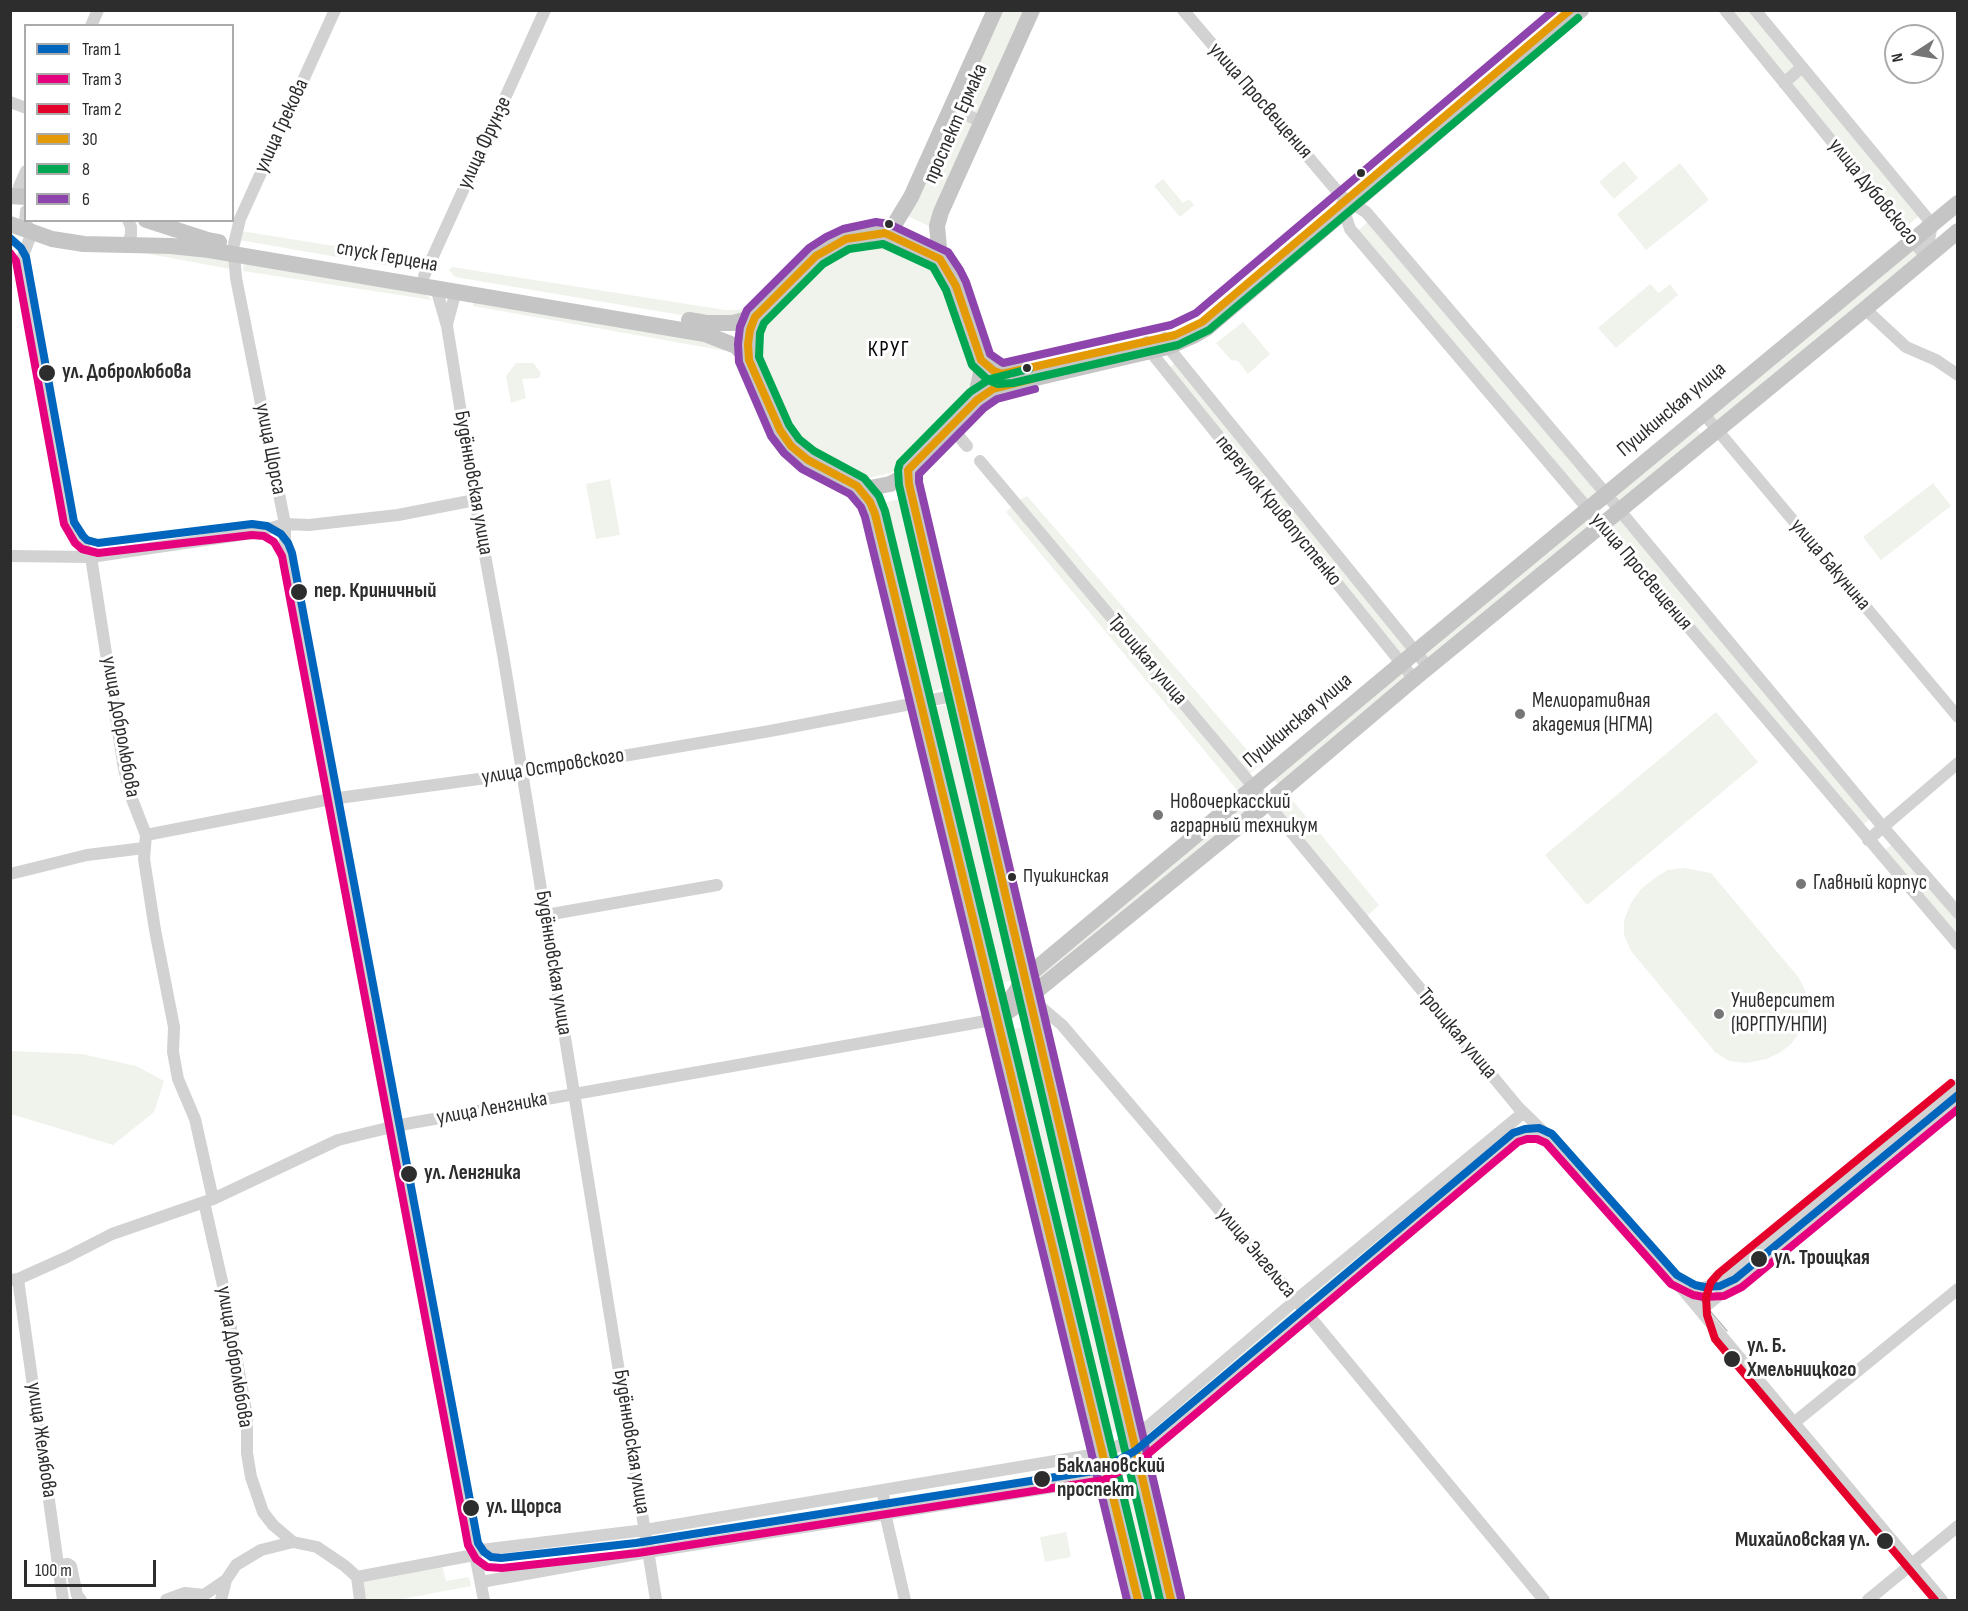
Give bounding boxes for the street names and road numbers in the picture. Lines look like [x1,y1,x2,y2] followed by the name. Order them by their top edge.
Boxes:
[1203,38,1317,164] street label: улица Просвещения
[918,60,994,188] street label: проспект Ермака
[249,75,315,177] street label: улица Грекова
[453,93,517,193] street label: улица Фрунзе
[1822,134,1924,250] street label: улица Дубовского
[334,236,440,278] street label: спуск Герцена
[1612,357,1732,463] street label: Пушкинская улица
[249,401,291,497] street label: улица Щорса
[448,409,498,557] street label: Будённовская улица
[1209,431,1347,591] street label: переулок Кривопустенко
[1585,508,1697,636] street label: улица Просвещения
[1784,514,1876,616] street label: улица Бакунина
[1102,610,1192,710] street label: Троицкая улица
[95,655,145,799] street label: улица Добролюбова
[1238,668,1358,774] street label: Пушкинская улица
[480,743,626,791] street label: улица Островского
[529,889,577,1037] street label: Будённовская улица
[1412,984,1502,1084] street label: Троицкая улица
[435,1087,549,1131] street label: улица Ленгника
[1211,1203,1301,1303] street label: улица Энгельса
[210,1285,258,1429] street label: улица Добролюбова
[607,1368,655,1516] street label: Будённовская улица
[20,1381,62,1499] street label: улица Желябова

